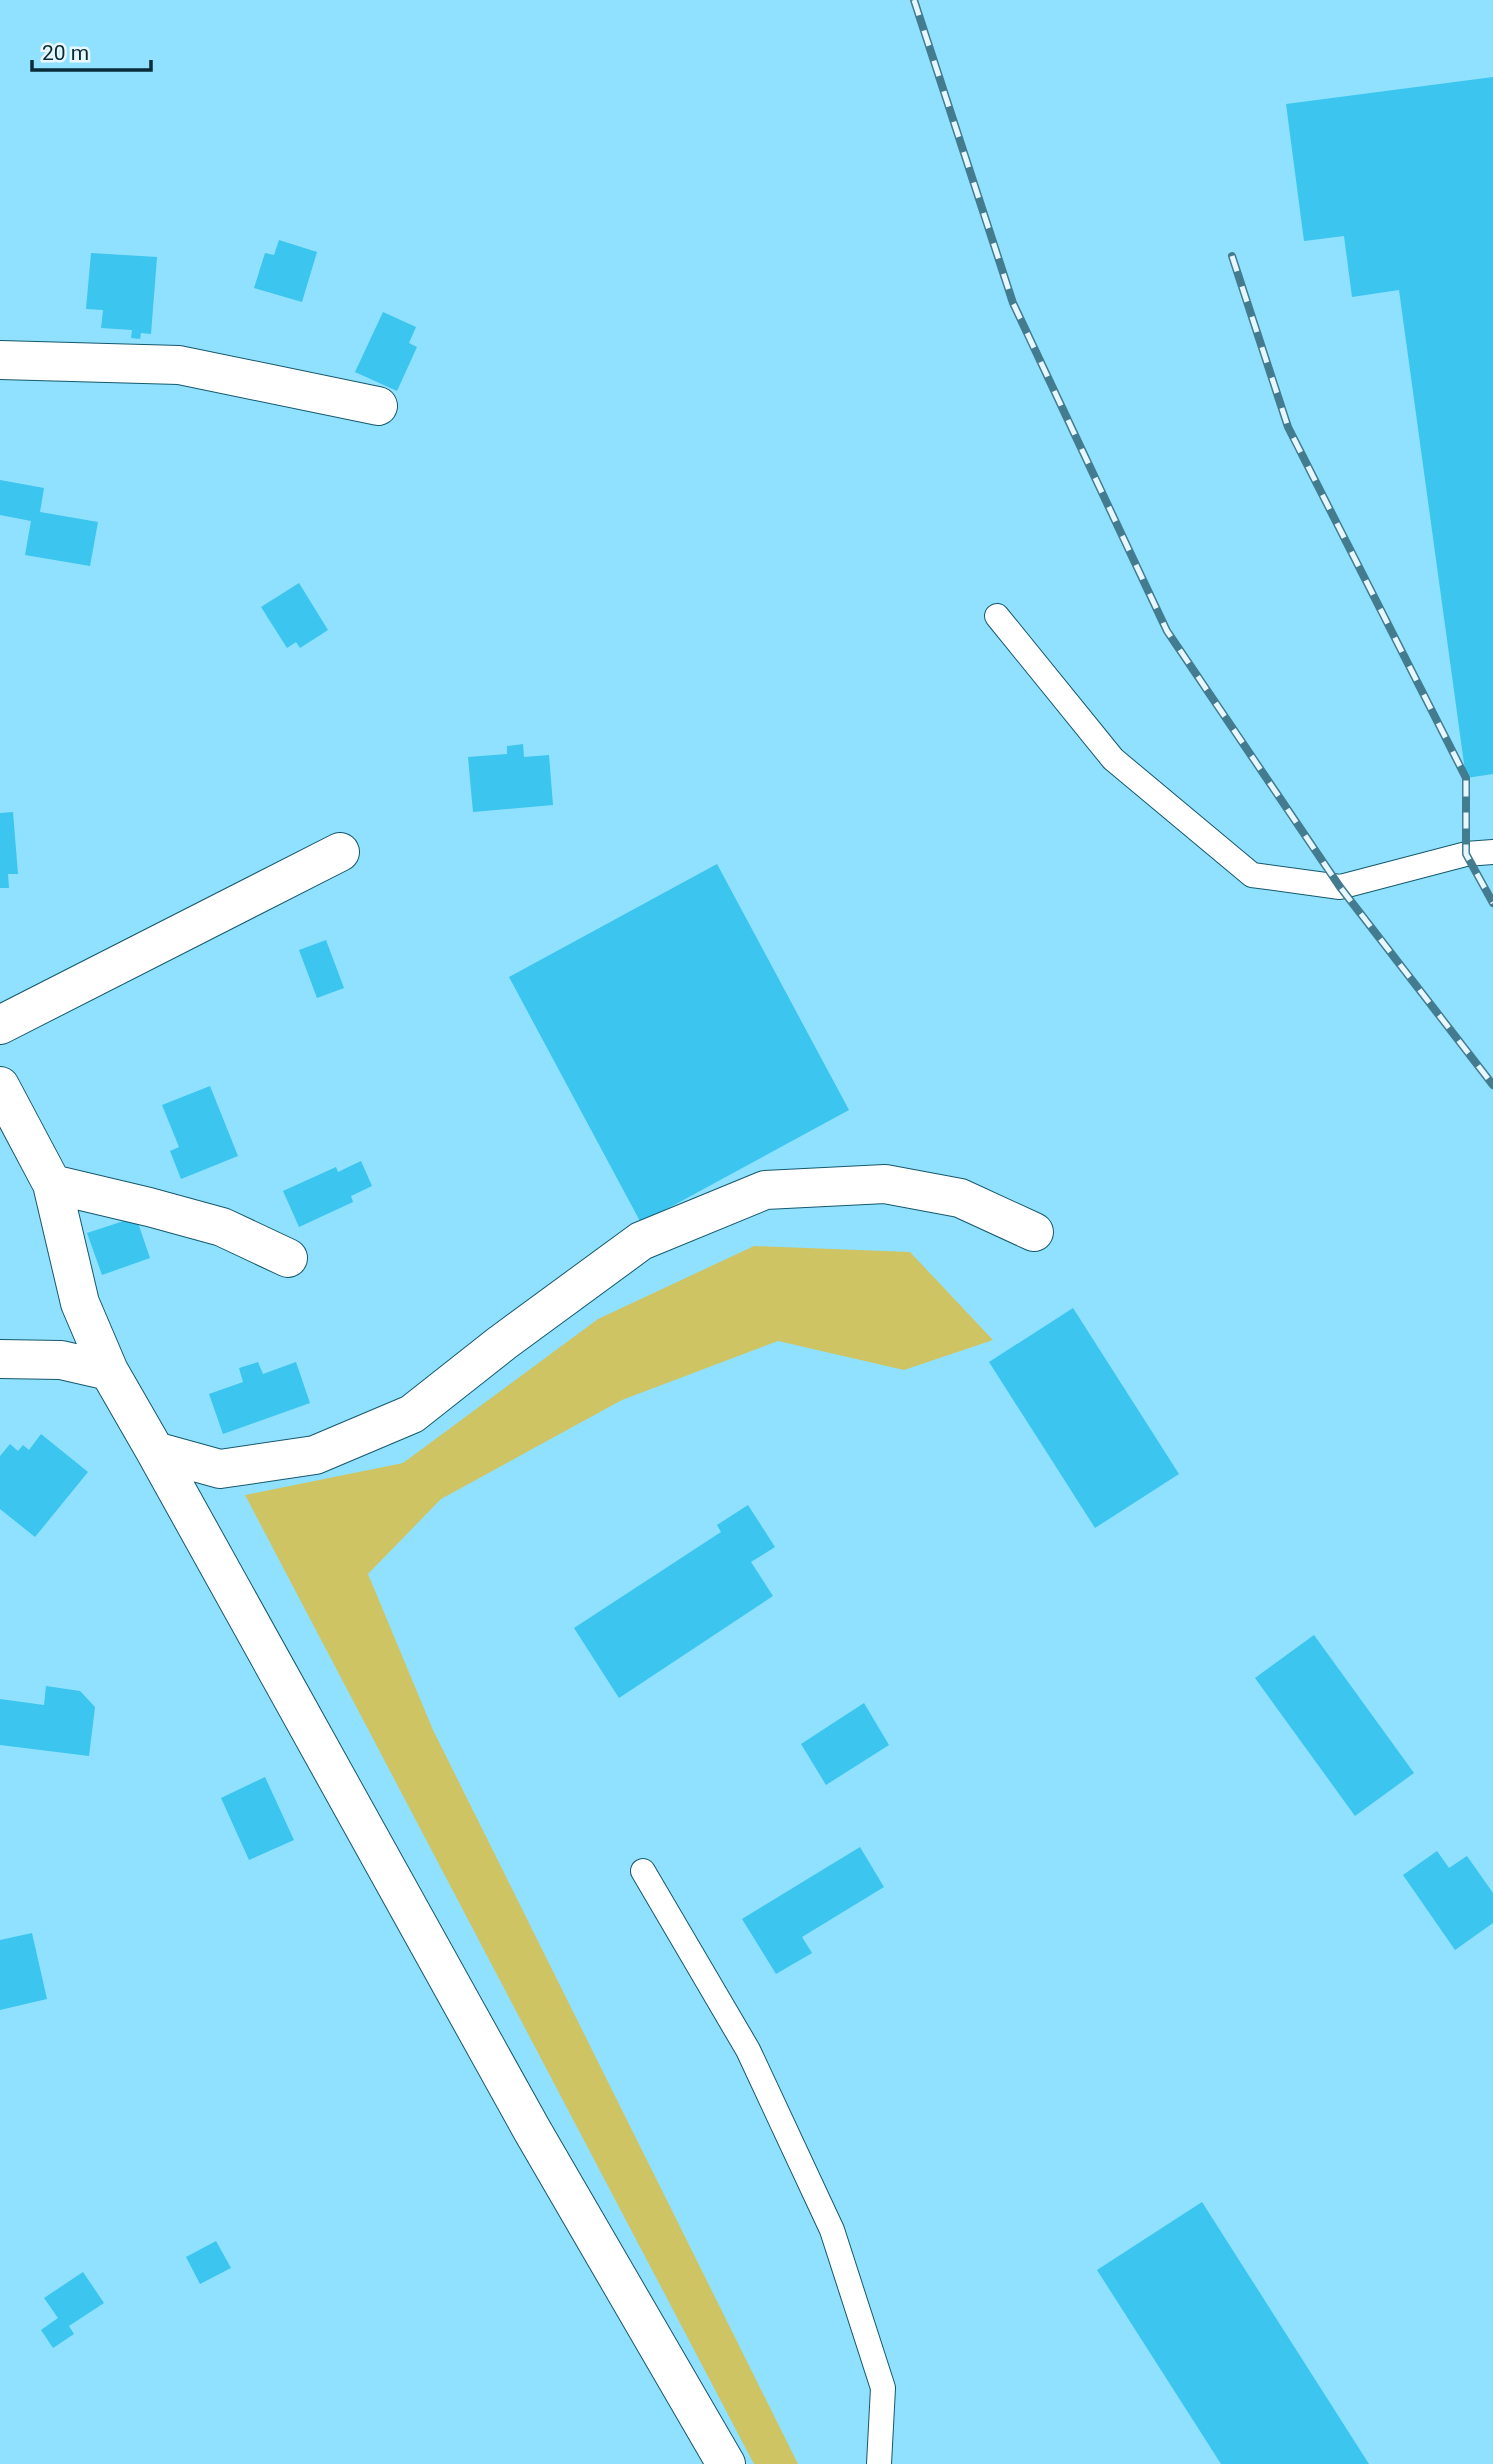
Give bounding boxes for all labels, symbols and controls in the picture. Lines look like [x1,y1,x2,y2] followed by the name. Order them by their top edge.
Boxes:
[32,28,150,72] scale bar
[42,41,89,65] text: 20 m

